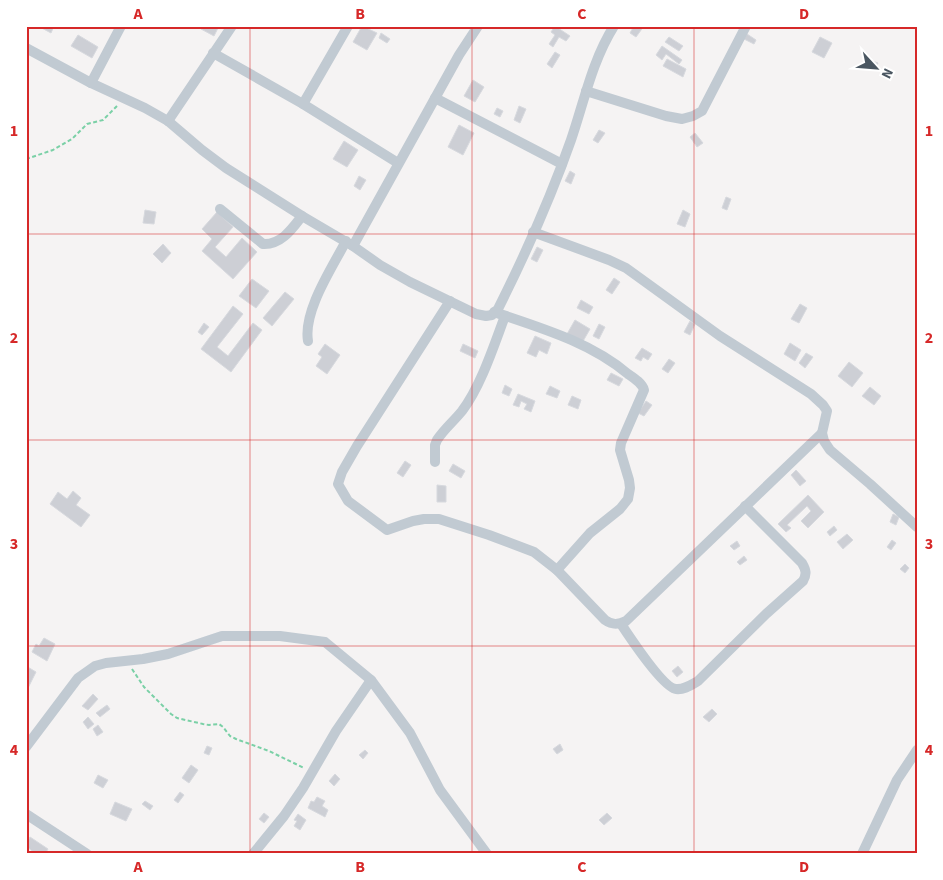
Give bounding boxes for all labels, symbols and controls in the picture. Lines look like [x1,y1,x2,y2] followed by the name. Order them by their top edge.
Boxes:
[132,3,143,25] text: A
[355,3,365,25] text: B
[577,3,587,25] text: C
[799,3,809,25] text: D
[850,42,900,92] north arrow
[876,65,898,82] text: N
[10,120,18,142] text: 1
[925,120,933,142] text: 1
[10,327,18,349] text: 2
[925,327,933,349] text: 2
[10,533,18,555] text: 3
[925,533,933,555] text: 3
[10,739,19,761] text: 4
[925,739,934,761] text: 4
[132,856,143,878] text: A
[355,856,365,878] text: B
[577,856,587,878] text: C
[799,856,809,878] text: D

